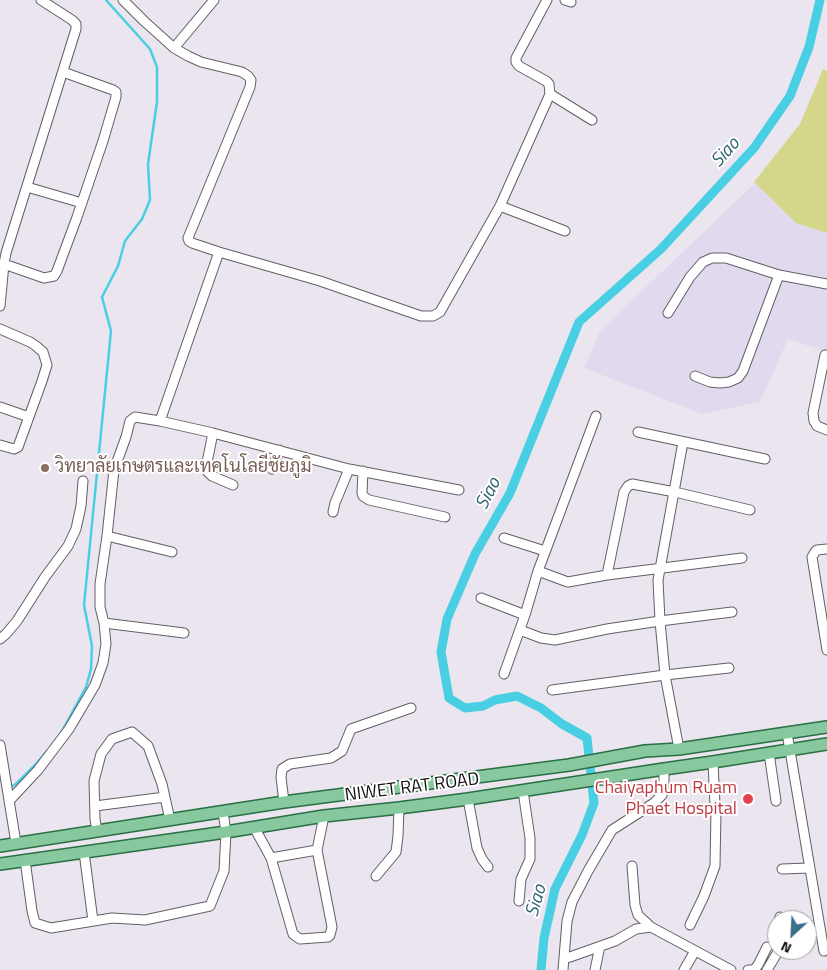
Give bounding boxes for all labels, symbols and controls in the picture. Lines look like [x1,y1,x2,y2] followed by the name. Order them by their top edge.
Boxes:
[707,133,745,173] water label: Siao
[55,457,311,479] place label: วิทยาลัยเกษตรและเทคโนโลยีชัยภูมิ
[39,462,51,474] marker: วิทยาลัยเกษตรและเทคโนโลยีชัยภูมิ
[472,474,506,514] water label: Siao
[344,769,480,807] street label: NIWET RAT ROAD
[595,778,737,821] place label: Chaiyaphum Ruam Phaet Hospital
[741,792,755,806] marker: Chaiyaphum Ruam Phaet Hospital
[522,882,552,920] water label: Siao
[767,910,817,960] north arrow
[777,937,795,960] text: N

